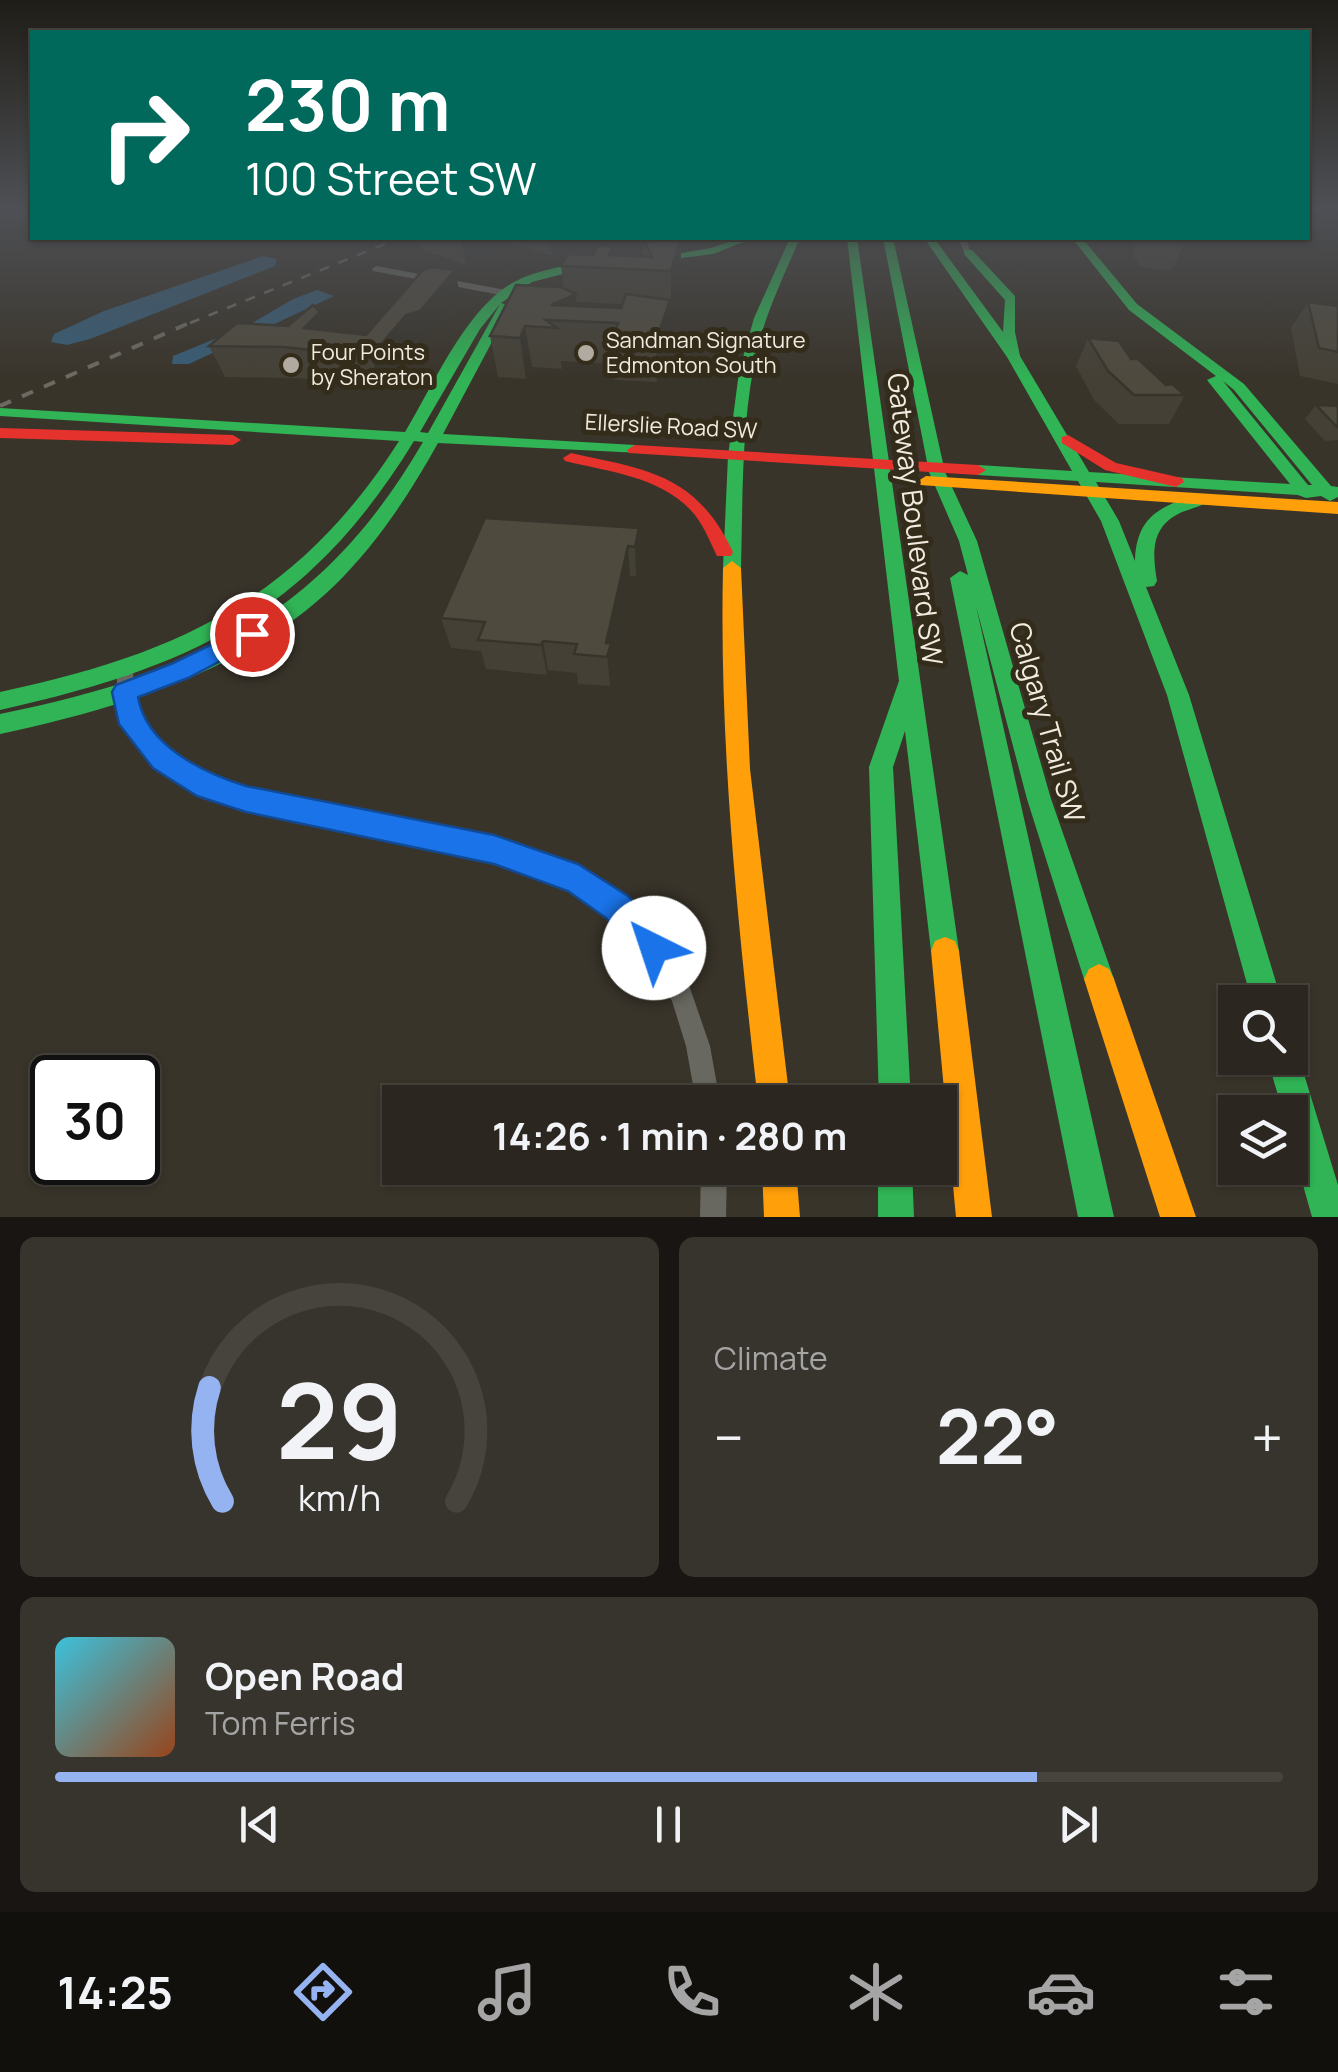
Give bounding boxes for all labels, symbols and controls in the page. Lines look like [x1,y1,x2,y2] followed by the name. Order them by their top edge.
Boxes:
[245,56,450,152] text: 230 m
[80,70,210,200] icon: right
[245,147,537,209] text: 100 Street SW
[606,325,806,380] place label: Sandman Signature Edmonton South
[311,337,433,392] place label: Four Points by Sheraton
[575,342,597,364] marker: Sandman Signature Edmonton South
[280,354,302,376] marker: Four Points by Sheraton
[879,371,953,667] street label: Gateway Boulevard SW
[584,407,758,446] street label: Ellerslie Road SW
[210,592,295,677] pin
[225,607,280,662] icon: arrive
[1001,618,1095,826] street label: Calgary Trail SW
[602,896,706,1000] position arrow
[1218,985,1308,1185] map controls
[1218,985,1308,1075] button: search
[30,1055,160,1185] speed limit sign: 30
[1218,1095,1308,1185] button: layers
[492,1109,847,1161] text: 14:26 · 1 min · 280 m
[714,1336,828,1380] text: Climate
[276,1348,403,1490] text: 29
[936,1384,1059,1487] text: 22°
[714,1399,744,1475] text: −
[1251,1399,1283,1475] text: +
[298,1473,381,1522] text: km/h
[205,1649,404,1701] text: Open Road
[205,1701,356,1745] text: Tom Ferris
[232,1797,287,1852] icon: previous
[641,1797,696,1852] icon: pause
[1051,1797,1106,1852] icon: next
[288,1957,358,2027] icon: directions
[472,1957,542,2027] icon: music
[657,1957,727,2027] icon: phone
[841,1957,911,2027] icon: climate
[1026,1957,1096,2027] icon: car
[1211,1957,1281,2027] icon: filters
[57,1961,173,2023] text: 14:25

